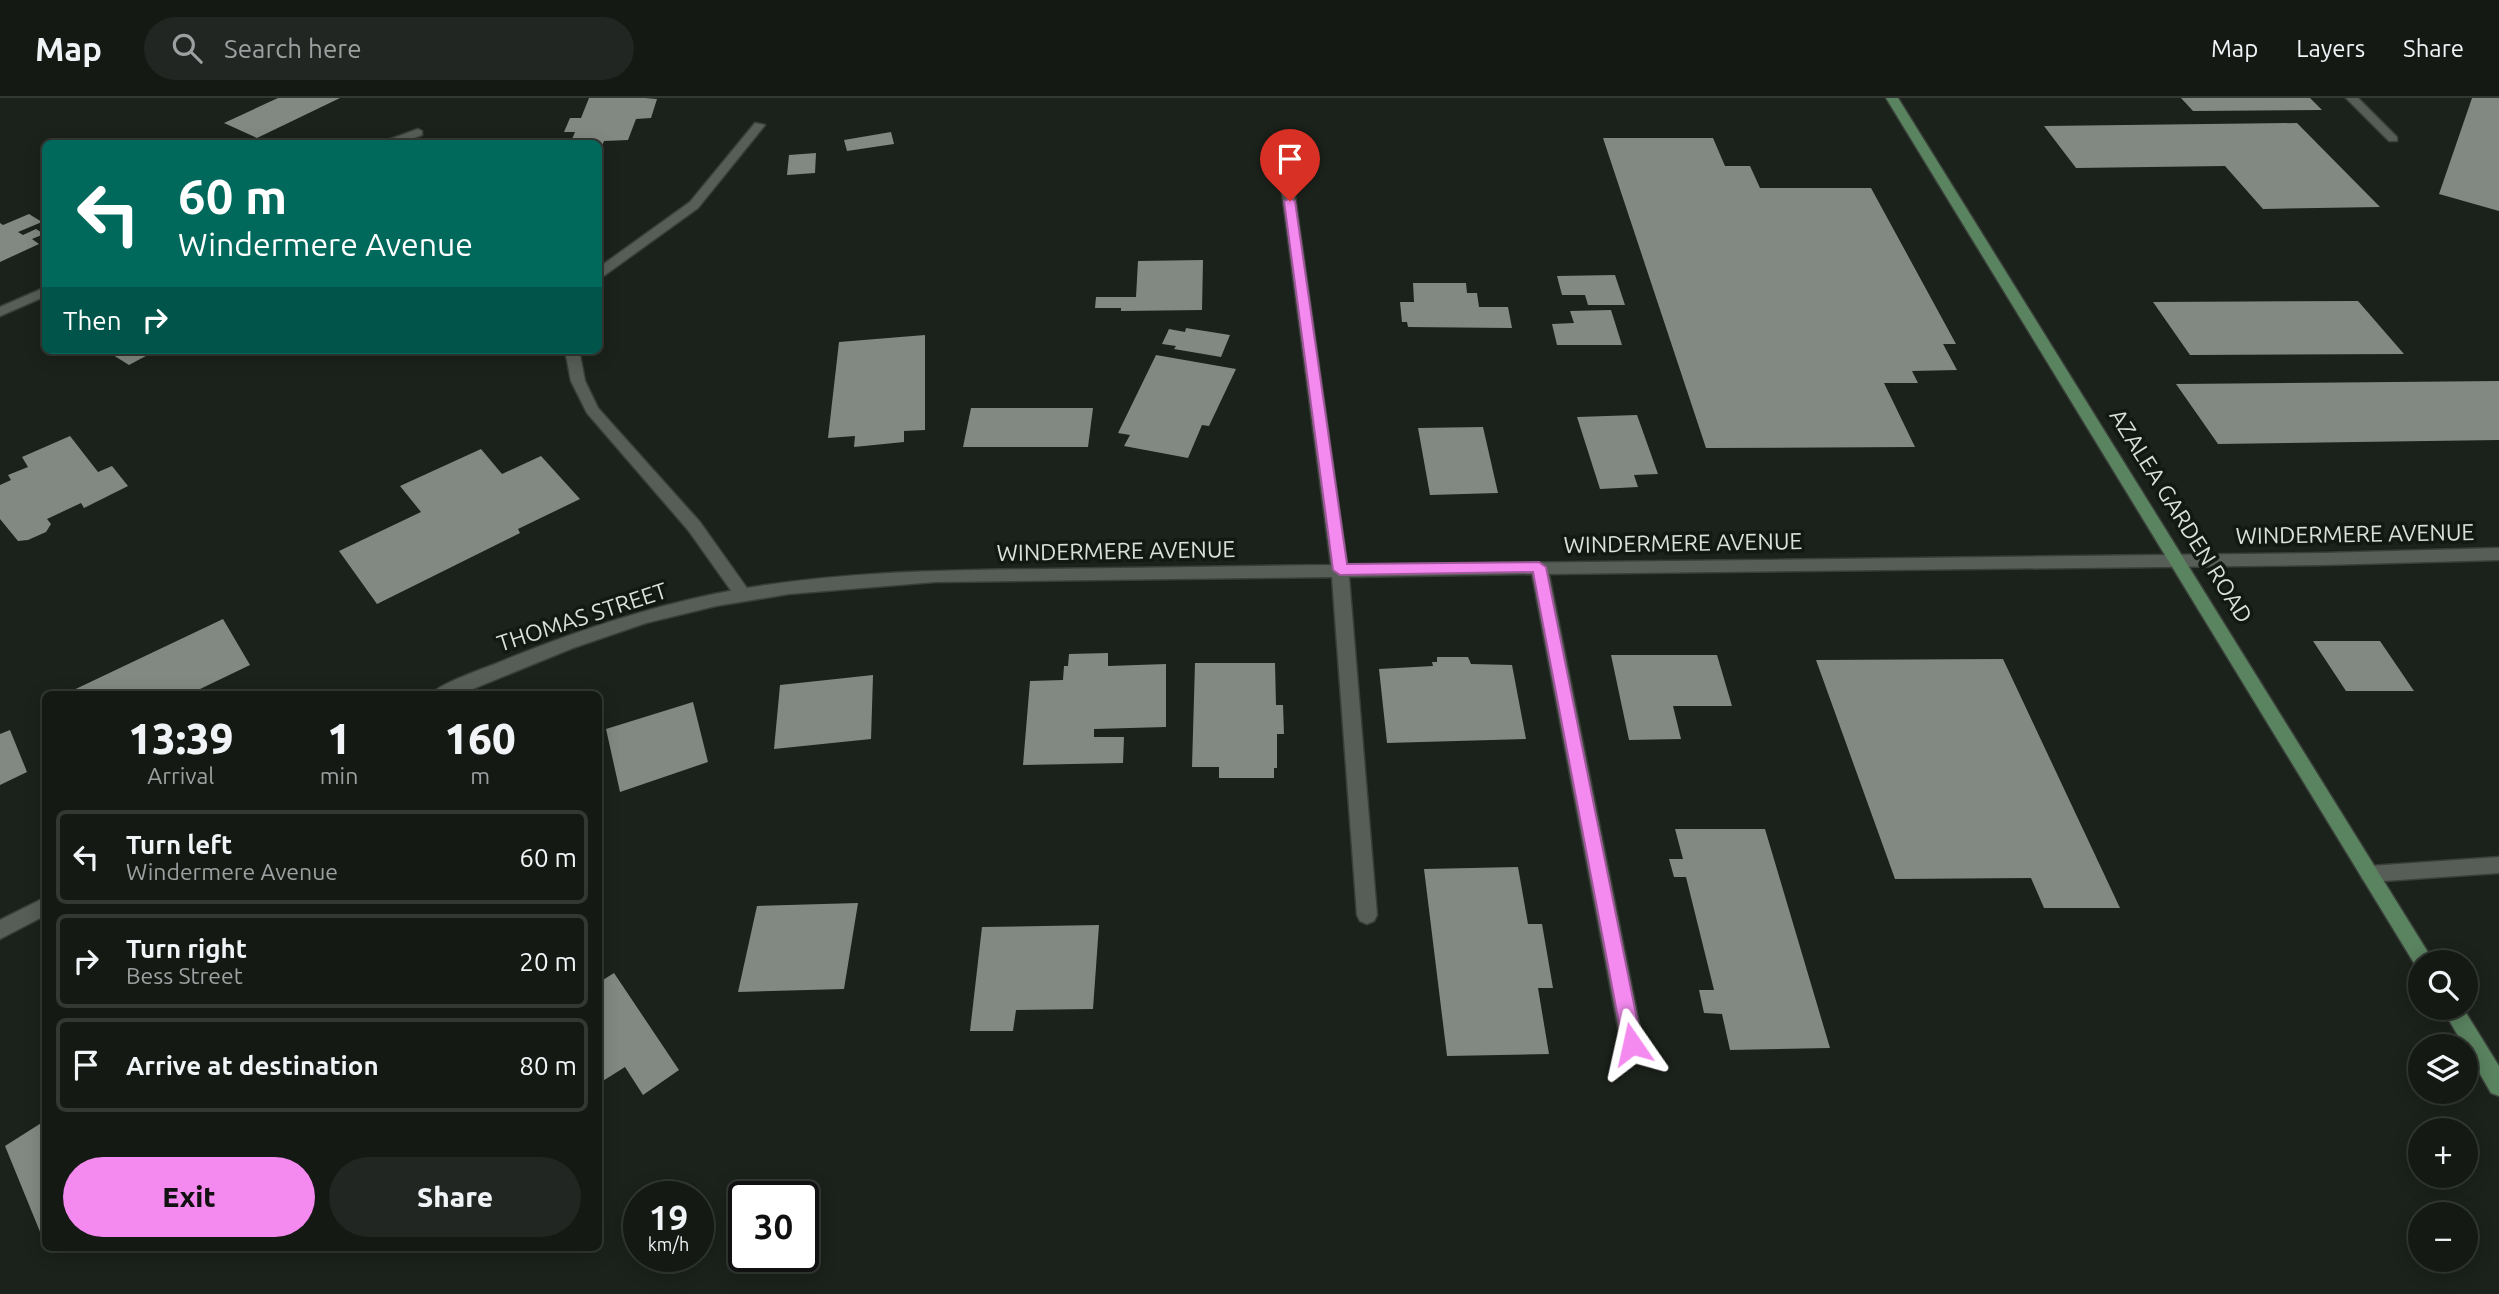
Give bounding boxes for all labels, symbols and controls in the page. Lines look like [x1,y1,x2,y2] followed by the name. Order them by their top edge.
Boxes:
[144,17,634,80] search box
[168,29,206,67] icon: search
[35,30,102,67] text: Map
[224,34,362,63] text: Search here
[2211,35,2258,62] text: Map
[2296,35,2365,62] text: Layers
[2403,35,2464,62] text: Share
[1260,129,1320,201] pin
[1271,140,1309,178] icon: arrive
[63,168,154,259] icon: left
[178,168,287,223] text: 60 m
[178,226,473,262] text: Windermere Avenue
[136,301,174,339] icon: right
[63,306,122,335] text: Then
[2105,404,2258,627] street label: AZALEA GARDEN ROAD
[2235,519,2475,548] street label: WINDERMERE AVENUE
[1563,528,1803,557] street label: WINDERMERE AVENUE
[996,536,1236,565] street label: WINDERMERE AVENUE
[494,577,670,656] street label: THOMAS STREET
[128,715,233,762] text: 13:39
[327,715,351,762] text: 1
[445,715,516,762] text: 160
[147,763,214,788] text: Arrival
[320,763,358,788] text: min
[470,763,490,788] text: m
[126,830,232,859] text: Turn left
[67,838,105,876] icon: left
[519,843,577,872] text: 60 m
[126,859,338,884] text: Windermere Avenue
[126,934,247,963] text: Turn right
[67,942,105,980] icon: right
[519,947,577,976] text: 20 m
[2408,950,2478,1272] map controls
[2408,950,2478,1020] button: search
[126,963,243,988] text: Bess Street
[1595,1007,1669,1081] position arrow
[2408,1034,2478,1104] button: layers
[67,1046,105,1084] icon: arrive
[126,1051,379,1080] text: Arrive at destination
[519,1051,577,1080] text: 80 m
[2408,1118,2478,1188] button: +
[63,1157,315,1237] button: Exit
[329,1157,581,1237] button: Share
[728,1181,819,1272] speed limit sign: 30
[649,1197,688,1237] text: 19
[2408,1202,2478,1272] button: −
[648,1234,689,1254] text: km/h

